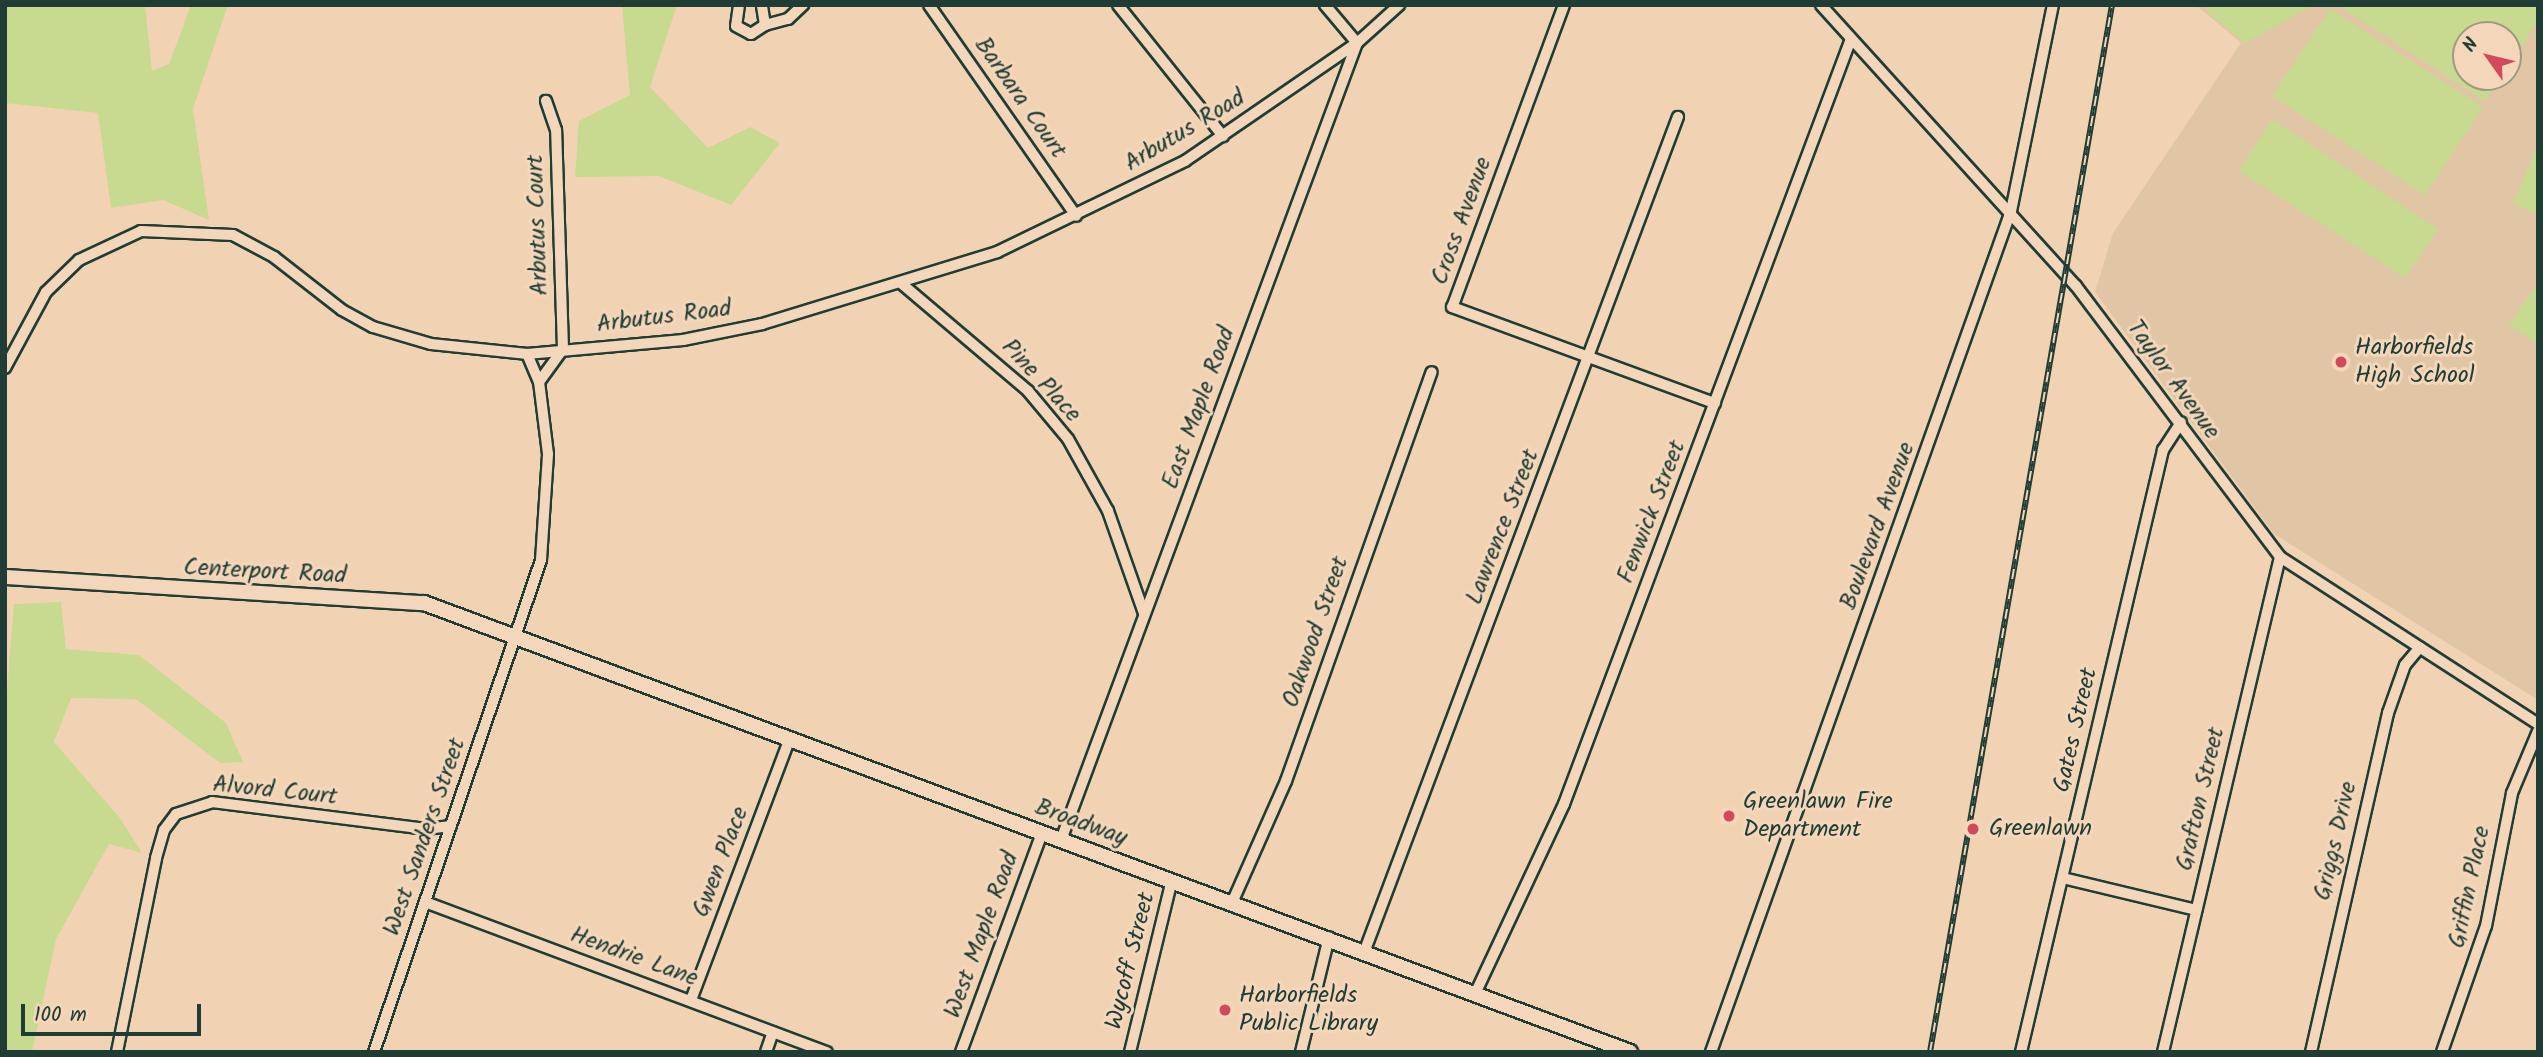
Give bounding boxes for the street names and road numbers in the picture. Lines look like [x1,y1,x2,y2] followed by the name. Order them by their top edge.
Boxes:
[968,32,1072,164] street label: Barbara Court
[1120,84,1250,178] street label: Arbutus Road
[1426,153,1498,289] street label: Cross Avenue
[521,154,555,296] street label: Arbutus Court
[595,294,733,340] street label: Arbutus Road
[2120,315,2226,445] street label: Taylor Avenue
[1156,323,1242,493] street label: East Maple Road
[995,333,1087,429] street label: Pine Place
[1612,437,1692,587] street label: Fenwick Street
[1834,438,1922,614] street label: Boulevard Avenue
[1460,445,1546,609] street label: Lawrence Street
[183,553,347,591] street label: Centerport Road
[1277,553,1355,711] street label: Oakwood Street
[2048,665,2104,795] street label: Gates Street
[2171,724,2231,874] street label: Grafton Street
[378,734,472,940] street label: West Sanders Street
[211,770,339,812] street label: Alvord Court
[2308,779,2364,903] street label: Griggs Drive
[1031,793,1131,853] street label: Broadway
[687,803,755,921] street label: Gwen Place
[2443,823,2497,951] street label: Griffin Place
[939,848,1025,1022] street label: West Maple Road
[1100,890,1162,1032] street label: Wycoff Street
[566,921,702,993] street label: Hendrie Lane

